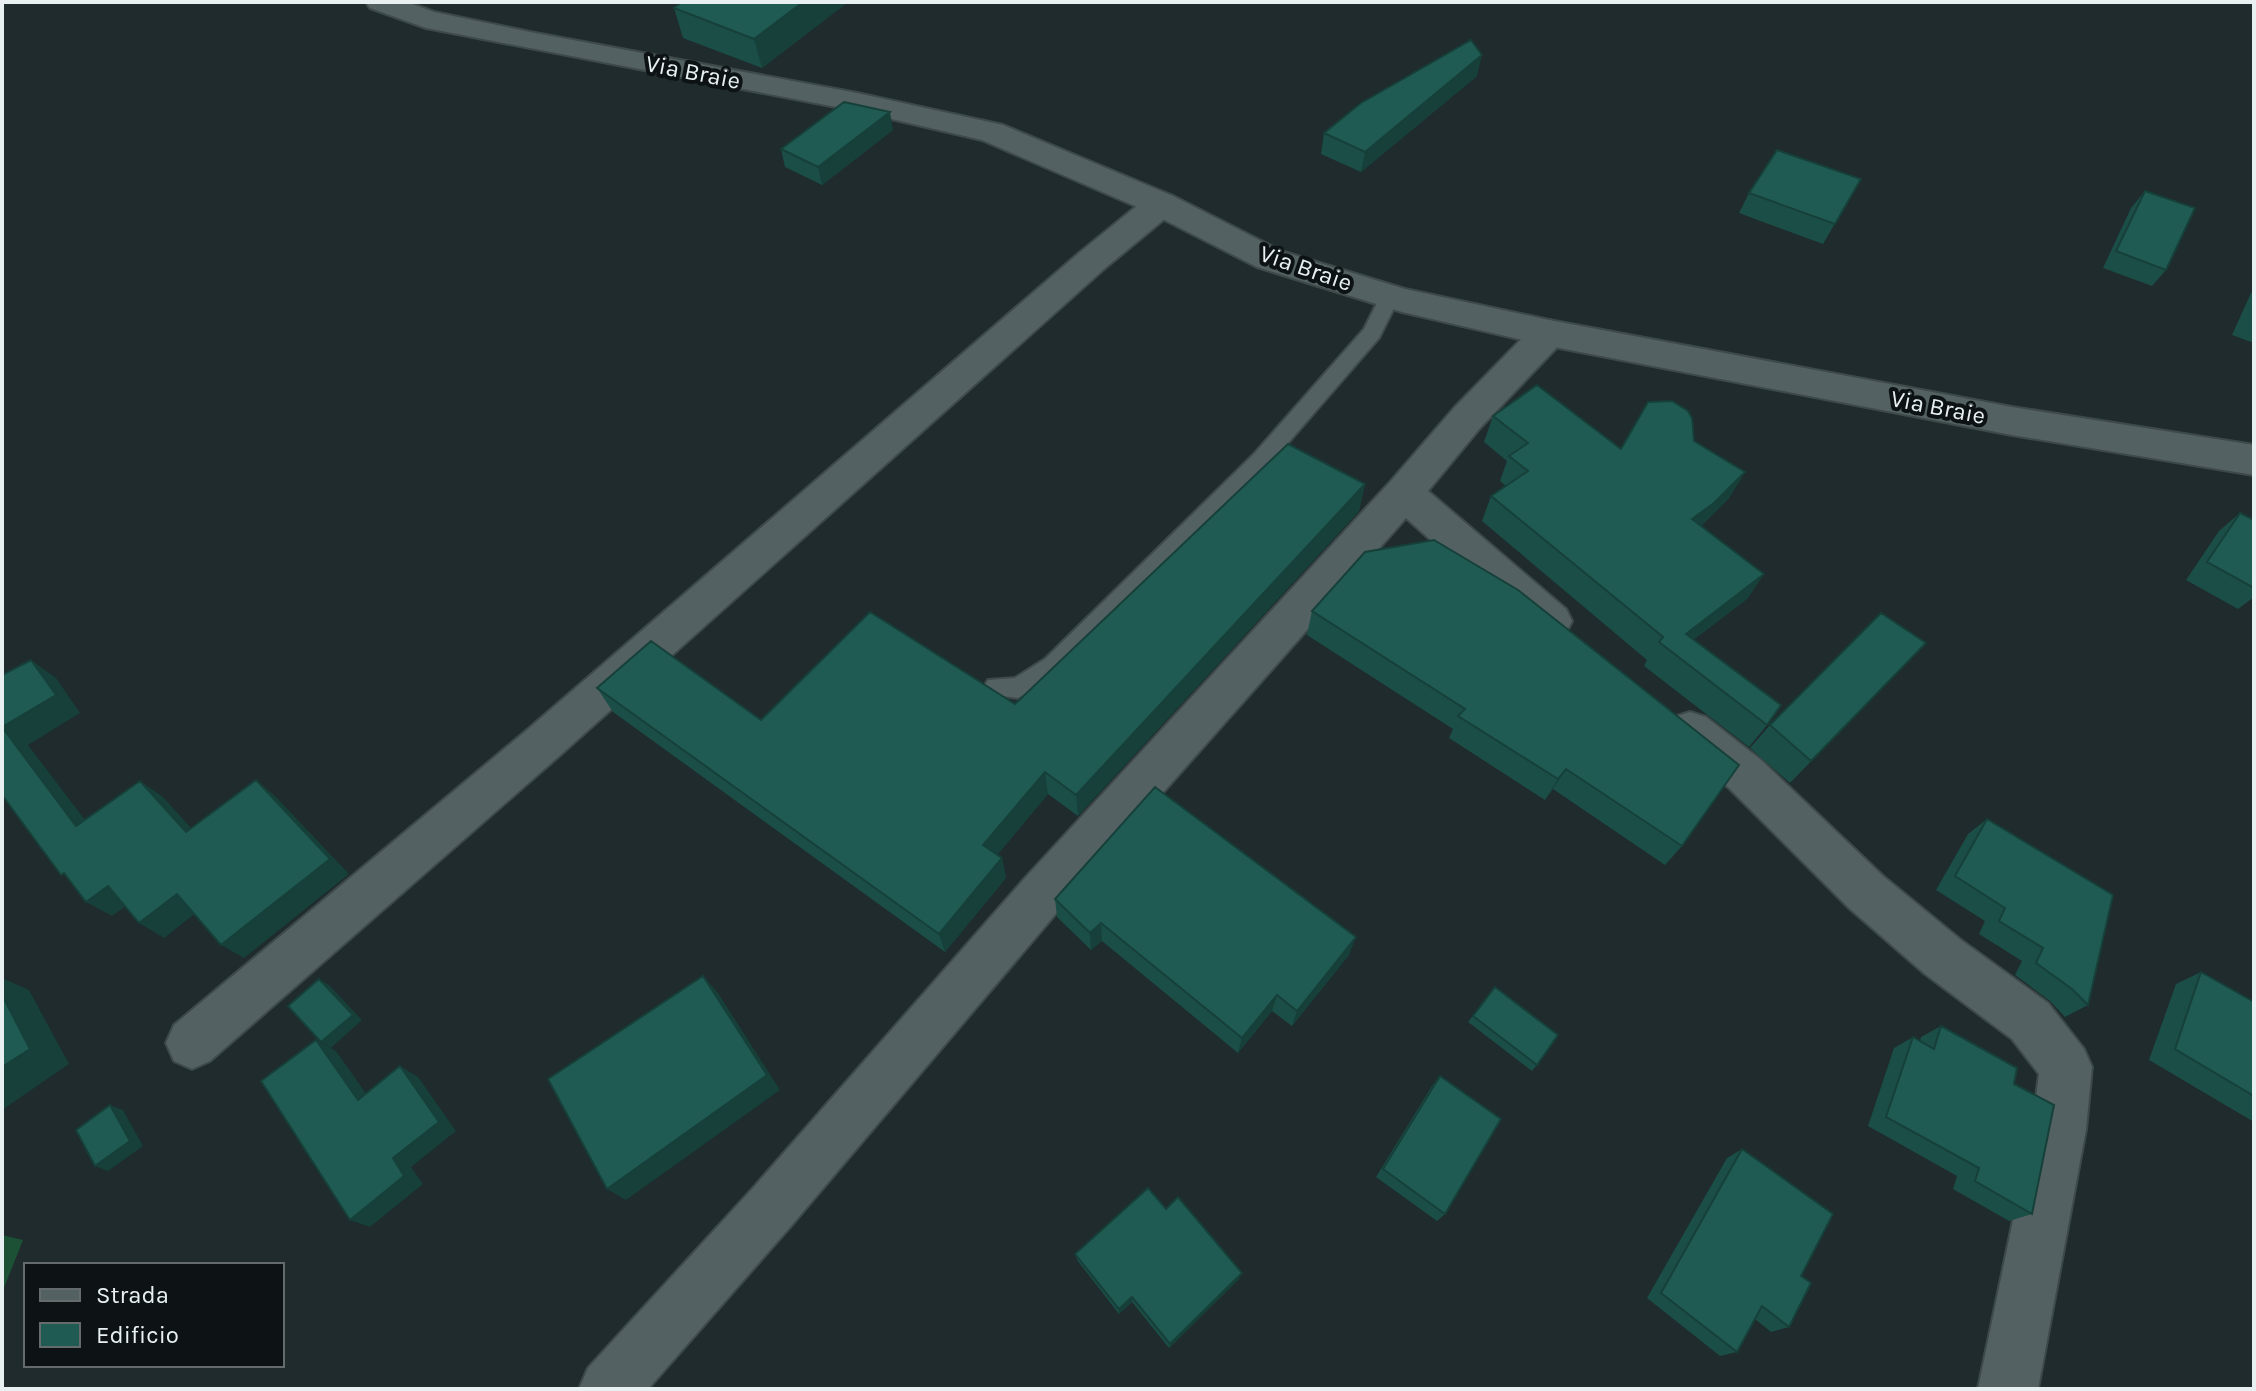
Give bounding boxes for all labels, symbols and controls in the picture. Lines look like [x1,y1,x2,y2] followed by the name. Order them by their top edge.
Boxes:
[643,49,743,95] street label: Via Braie
[1256,239,1356,297] street label: Via Braie
[1888,384,1988,430] street label: Via Braie
[24,1263,284,1367] legend
[96,1281,169,1309] text: Strada
[96,1321,179,1349] text: Edificio

